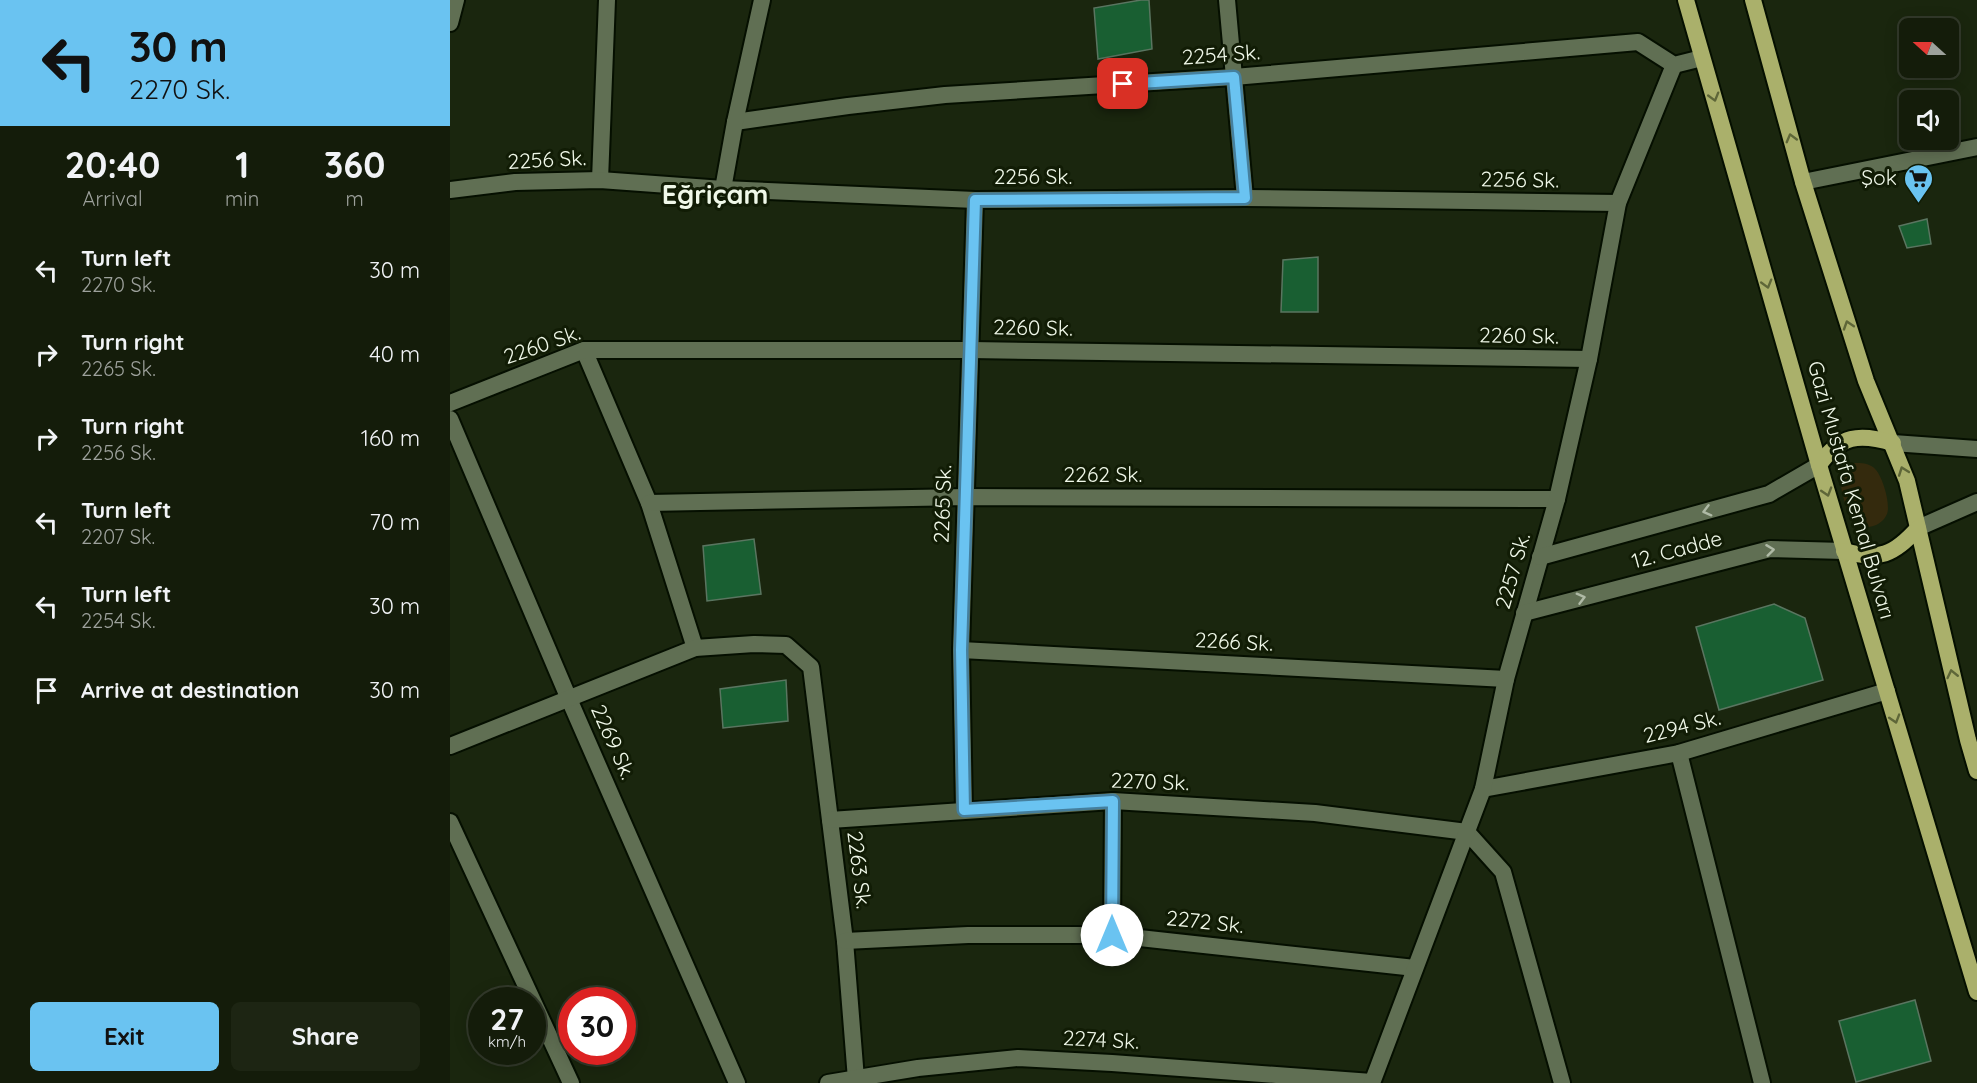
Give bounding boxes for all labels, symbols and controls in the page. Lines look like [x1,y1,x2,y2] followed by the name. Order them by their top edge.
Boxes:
[1899,18,1959,78] north arrow
[1899,18,1959,150] map controls
[129,20,228,73] text: 30 m
[30,24,108,102] icon: left
[1181,38,1261,70] street label: 2254 Sk.
[1097,58,1148,109] pin
[1106,67,1139,100] icon: arrive
[129,72,230,106] text: 2270 Sk.
[1899,90,1959,150] button: sound
[1706,92,1719,102] one-way arrow
[1786,134,1798,144] one-way arrow
[65,142,160,187] text: 20:40
[235,142,249,187] text: 1
[324,142,385,187] text: 360
[507,144,587,174] street label: 2256 Sk.
[1902,162,1934,204] supermarket icon: Şok
[994,163,1072,189] street label: 2256 Sk.
[1861,164,1897,190] place label: Şok
[1480,165,1560,193] street label: 2256 Sk.
[662,177,768,211] district label: Eğriçam
[83,186,143,211] text: Arrival
[225,186,259,211] text: min
[345,186,364,211] text: m
[81,244,171,272] text: Turn left
[30,254,63,287] icon: left
[369,256,420,284] text: 30 m
[81,272,156,297] text: 2270 Sk.
[1760,278,1772,289] one-way arrow
[993,313,1073,341] street label: 2260 Sk.
[500,319,584,369] street label: 2260 Sk.
[1843,320,1855,331] one-way arrow
[1479,321,1559,349] street label: 2260 Sk.
[81,328,185,356] text: Turn right
[30,338,63,371] icon: right
[369,340,420,368] text: 40 m
[81,356,156,381] text: 2265 Sk.
[1803,358,1901,622] street label: Gazi Mustafa Kemal Bulvarı
[81,412,185,440] text: Turn right
[30,422,63,455] icon: right
[361,424,420,452] text: 160 m
[81,440,156,465] text: 2256 Sk.
[1064,461,1142,487] street label: 2262 Sk.
[928,464,956,544] street label: 2265 Sk.
[1898,466,1911,477] one-way arrow
[1820,486,1832,497] one-way arrow
[81,496,171,524] text: Turn left
[1702,504,1713,516] one-way arrow
[30,506,63,539] icon: left
[370,508,420,536] text: 70 m
[81,524,155,549] text: 2207 Sk.
[1629,524,1725,574] street label: 12. Cadde
[1489,530,1535,612] street label: 2257 Sk.
[1765,544,1775,557] one-way arrow
[81,580,171,608] text: Turn left
[30,590,63,623] icon: left
[369,592,420,620] text: 30 m
[1575,593,1586,605] one-way arrow
[81,608,156,633] text: 2254 Sk.
[1194,626,1274,656] street label: 2266 Sk.
[1947,669,1960,679] one-way arrow
[30,674,63,707] icon: arrive
[81,676,299,704] text: Arrive at destination
[369,676,420,704] text: 30 m
[586,700,642,783] street label: 2269 Sk.
[1640,704,1723,748] street label: 2294 Sk.
[1888,713,1900,724] one-way arrow
[1110,767,1190,795] street label: 2270 Sk.
[842,830,878,910] street label: 2263 Sk.
[1080,903,1144,967] position arrow
[1165,904,1245,938] street label: 2272 Sk.
[558,987,636,1065] speed limit sign: 30
[490,1000,524,1038] text: 27
[30,1002,219,1071] button: Exit
[231,1002,420,1071] button: Share
[1062,1024,1140,1054] street label: 2274 Sk.
[488,1032,526,1051] text: km/h

